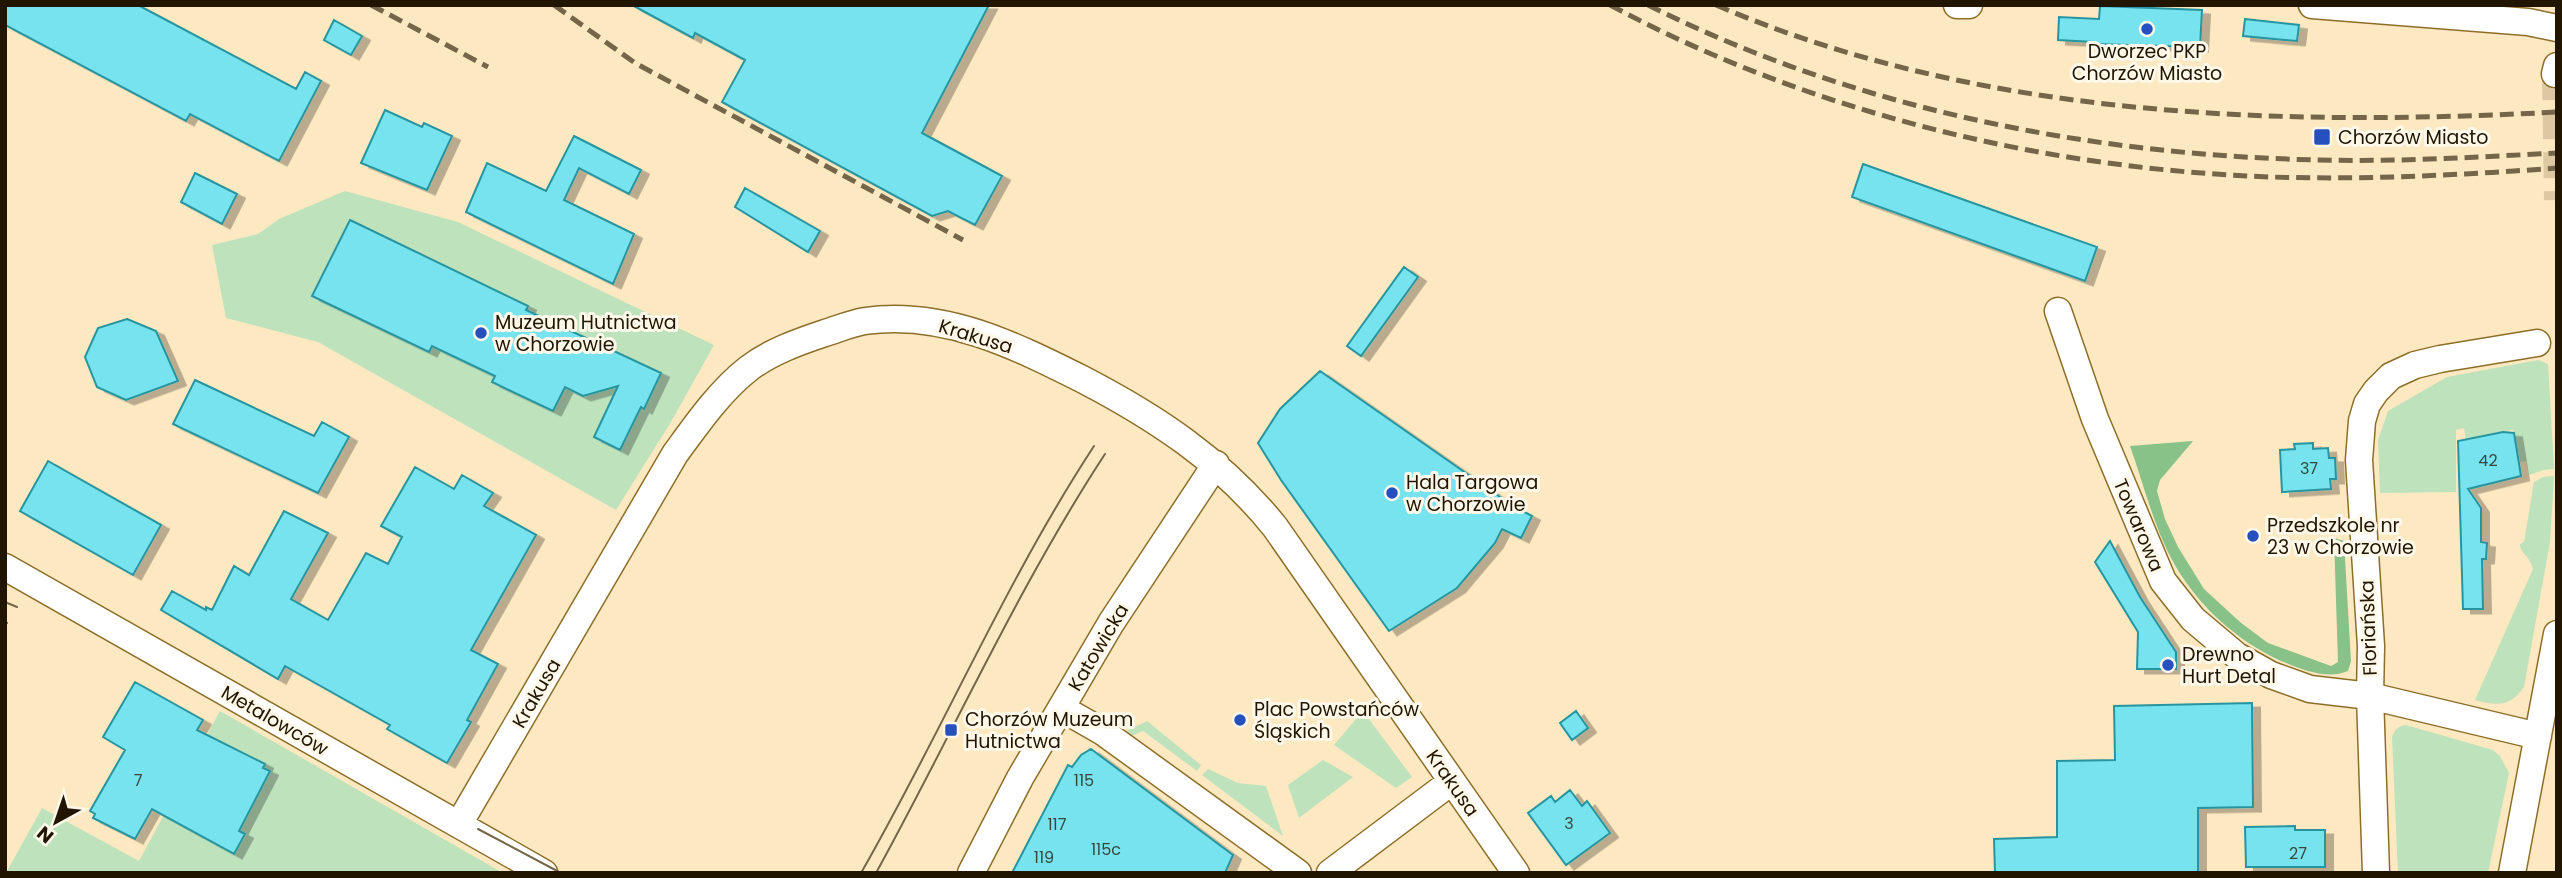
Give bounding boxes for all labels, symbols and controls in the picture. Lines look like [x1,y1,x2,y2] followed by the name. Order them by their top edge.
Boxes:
[2139,21,2155,37] marker: Dworzec PKP Chorzów Miasto
[2072,38,2222,87] place label: Dworzec PKP Chorzów Miasto
[2338,124,2488,151] place label: Chorzów Miasto
[2312,127,2332,147] marker: Chorzów Miasto
[495,309,677,358] place label: Muzeum Hutnictwa w Chorzowie
[936,312,1016,361] street label: Krakusa
[473,325,489,341] marker: Muzeum Hutnictwa w Chorzowie
[2478,449,2498,472] house number: 42
[2300,457,2318,480] house number: 37
[1406,469,1538,518] place label: Hala Targowa w Chorzowie
[2107,475,2170,576] street label: Towarowa
[1384,485,1400,501] marker: Hala Targowa w Chorzowie
[2267,512,2414,561] place label: Przedszkole nr 23 w Chorzowie
[2245,528,2261,544] marker: Przedszkole nr 23 w Chorzowie
[2353,580,2384,676] street label: Floriańska
[1062,598,1135,696] street label: Katowicka
[2182,641,2276,690] place label: Drewno Hurt Detal
[506,654,567,733] street label: Krakusa
[2160,657,2176,673] marker: Drewno Hurt Detal
[216,679,334,762] street label: Metalowców
[1254,696,1419,745] place label: Plac Powstańców Śląskich
[965,706,1133,755] place label: Chorzów Muzeum Hutnictwa
[1232,712,1248,728] marker: Plac Powstańców Śląskich
[943,722,959,738] marker: Chorzów Muzeum Hutnictwa
[1420,744,1485,822] street label: Krakusa
[134,769,143,792] house number: 7
[1074,769,1094,792] house number: 115
[21,787,91,857] north arrow
[1564,812,1574,835] house number: 3
[1048,813,1067,836] house number: 117
[31,820,60,850] text: N
[1091,838,1121,861] house number: 115c
[2289,842,2307,865] house number: 27
[1034,846,1054,869] house number: 119

